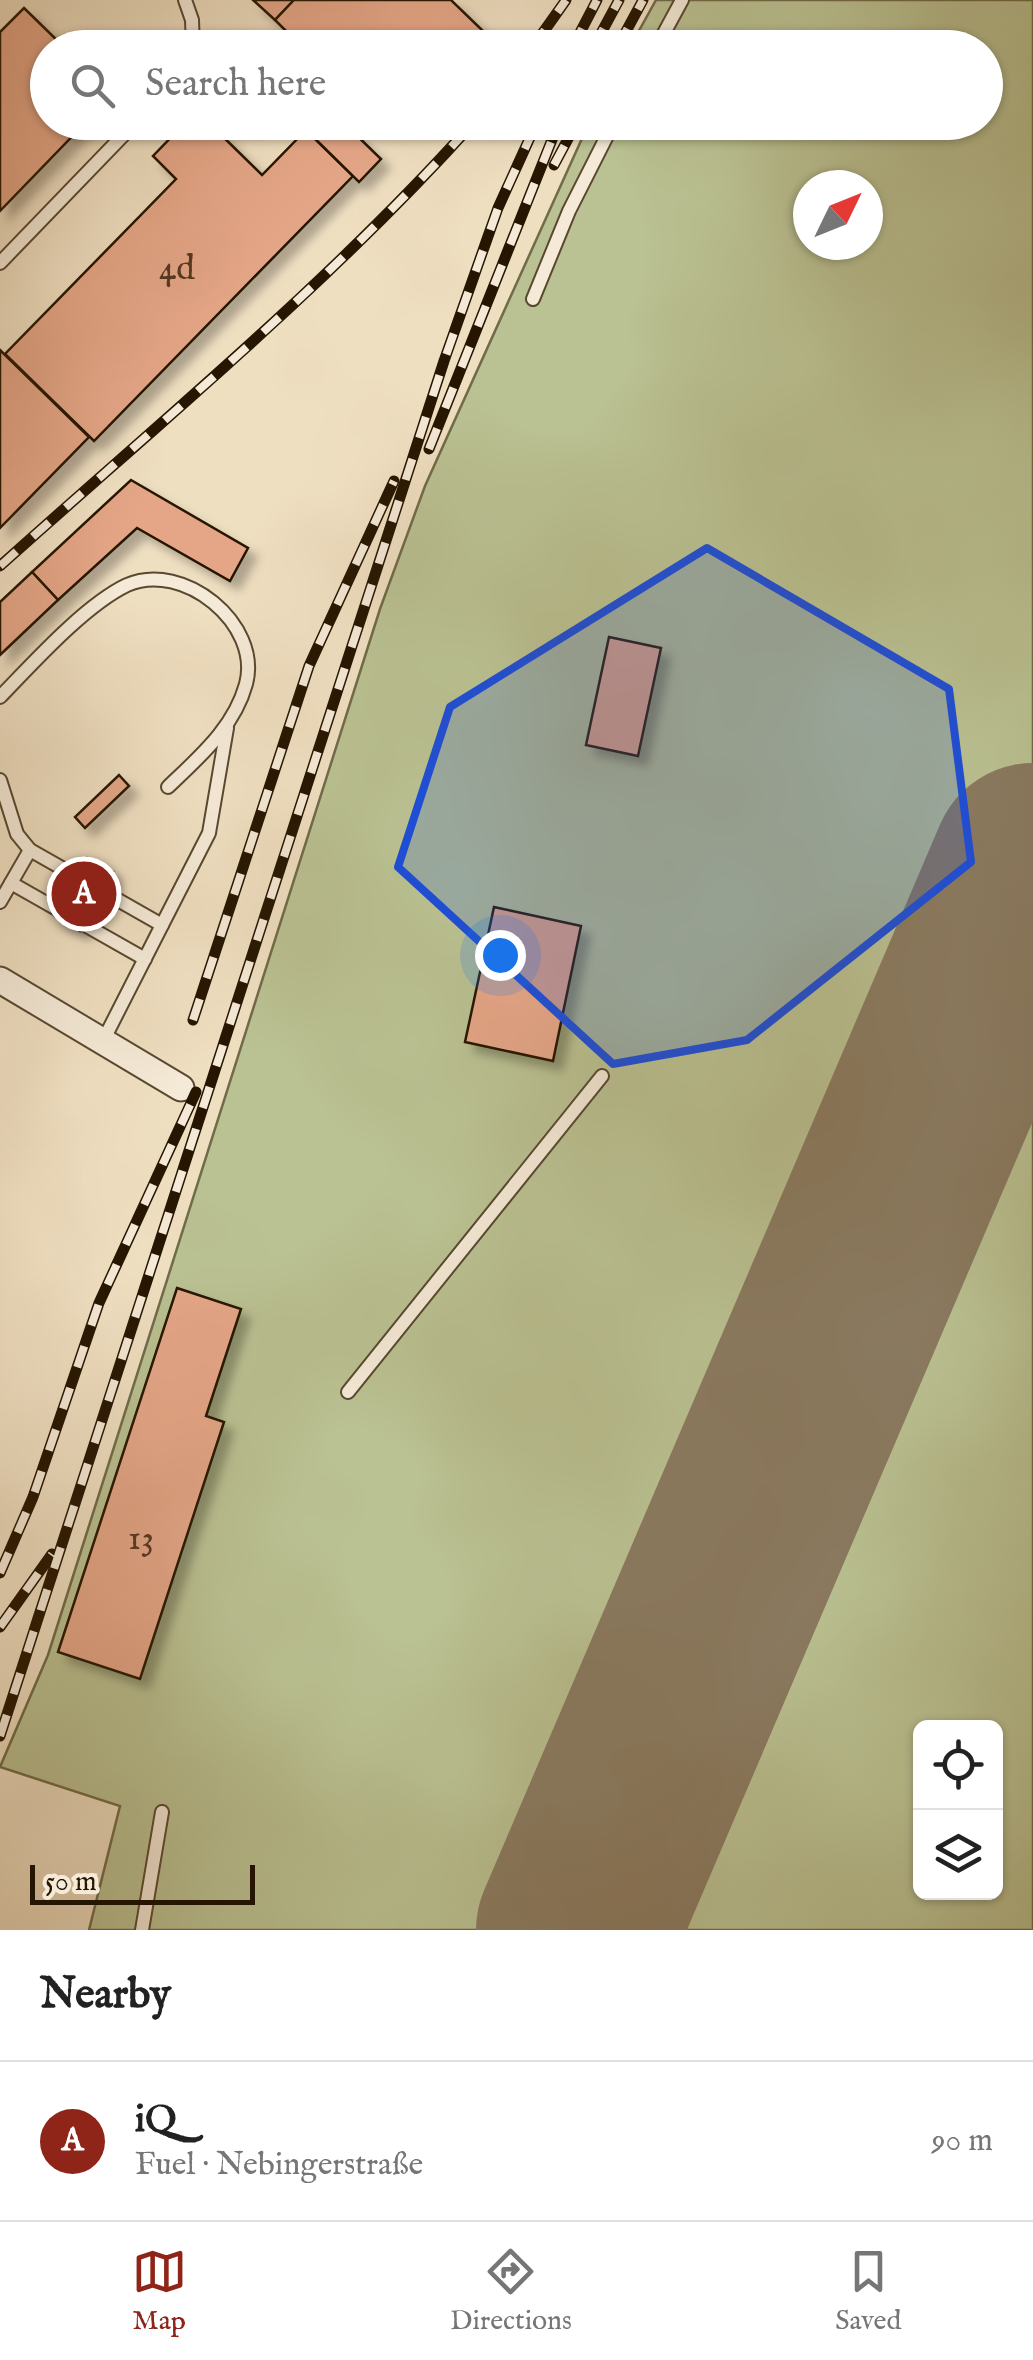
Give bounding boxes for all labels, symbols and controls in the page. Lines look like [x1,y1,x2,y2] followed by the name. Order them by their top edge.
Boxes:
[30,30,1003,140] search box
[65,58,120,113] icon: search
[145,61,326,109] text: Search here
[793,170,883,260] north arrow
[159,247,195,292] house number: 4d
[52,856,116,932] pin: A
[475,930,526,981] your location
[128,1517,154,1562] house number: 13
[913,1720,1003,1900] map controls
[913,1720,1003,1810] button: locate
[913,1810,1003,1900] button: layers
[30,1860,255,1904] scale bar
[45,1865,97,1900] text: 50 m
[40,1969,171,2022] text: Nearby
[135,2097,176,2145] text: iQ
[62,2121,83,2162] text: A
[932,2121,993,2162] text: 90 m
[135,2145,423,2186] text: Fuel · Nebingerstraße
[132,2244,187,2339] tab: Map
[450,2244,572,2339] tab: Directions
[835,2244,901,2339] tab: Saved

